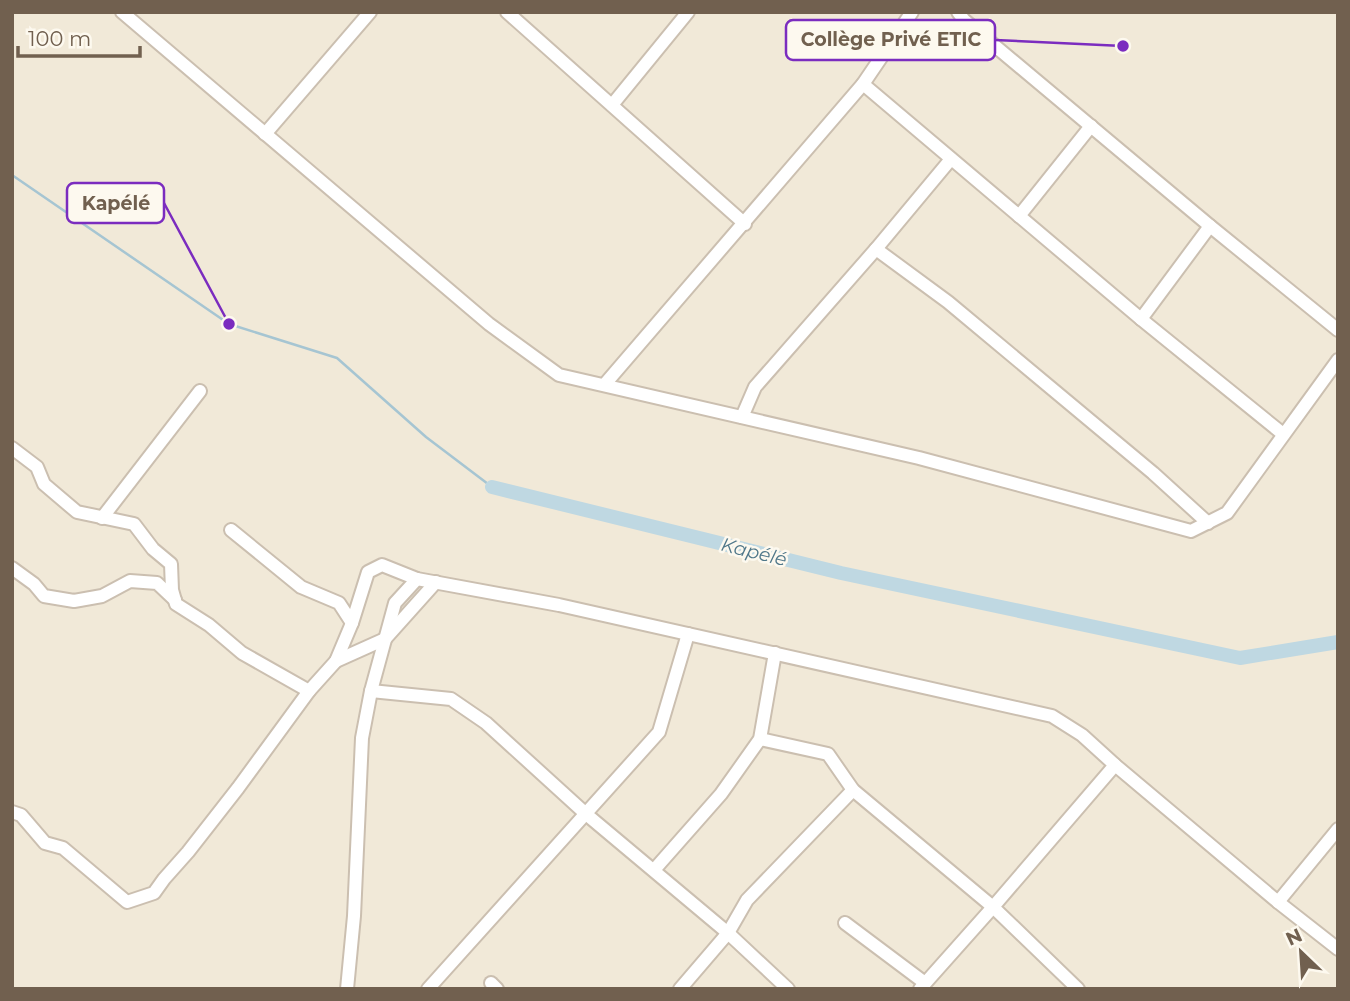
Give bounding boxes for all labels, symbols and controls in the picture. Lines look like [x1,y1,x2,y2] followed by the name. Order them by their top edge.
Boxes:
[18,14,140,58] scale bar
[786,20,995,60] callout: Collège Privé ETIC
[28,26,91,51] text: 100 m
[801,28,981,51] text: Collège Privé ETIC
[67,183,164,223] callout: Kapélé
[82,192,150,215] text: Kapélé
[719,533,789,571] water label: Kapélé
[1266,917,1336,987] north arrow
[1282,923,1306,951] text: N

